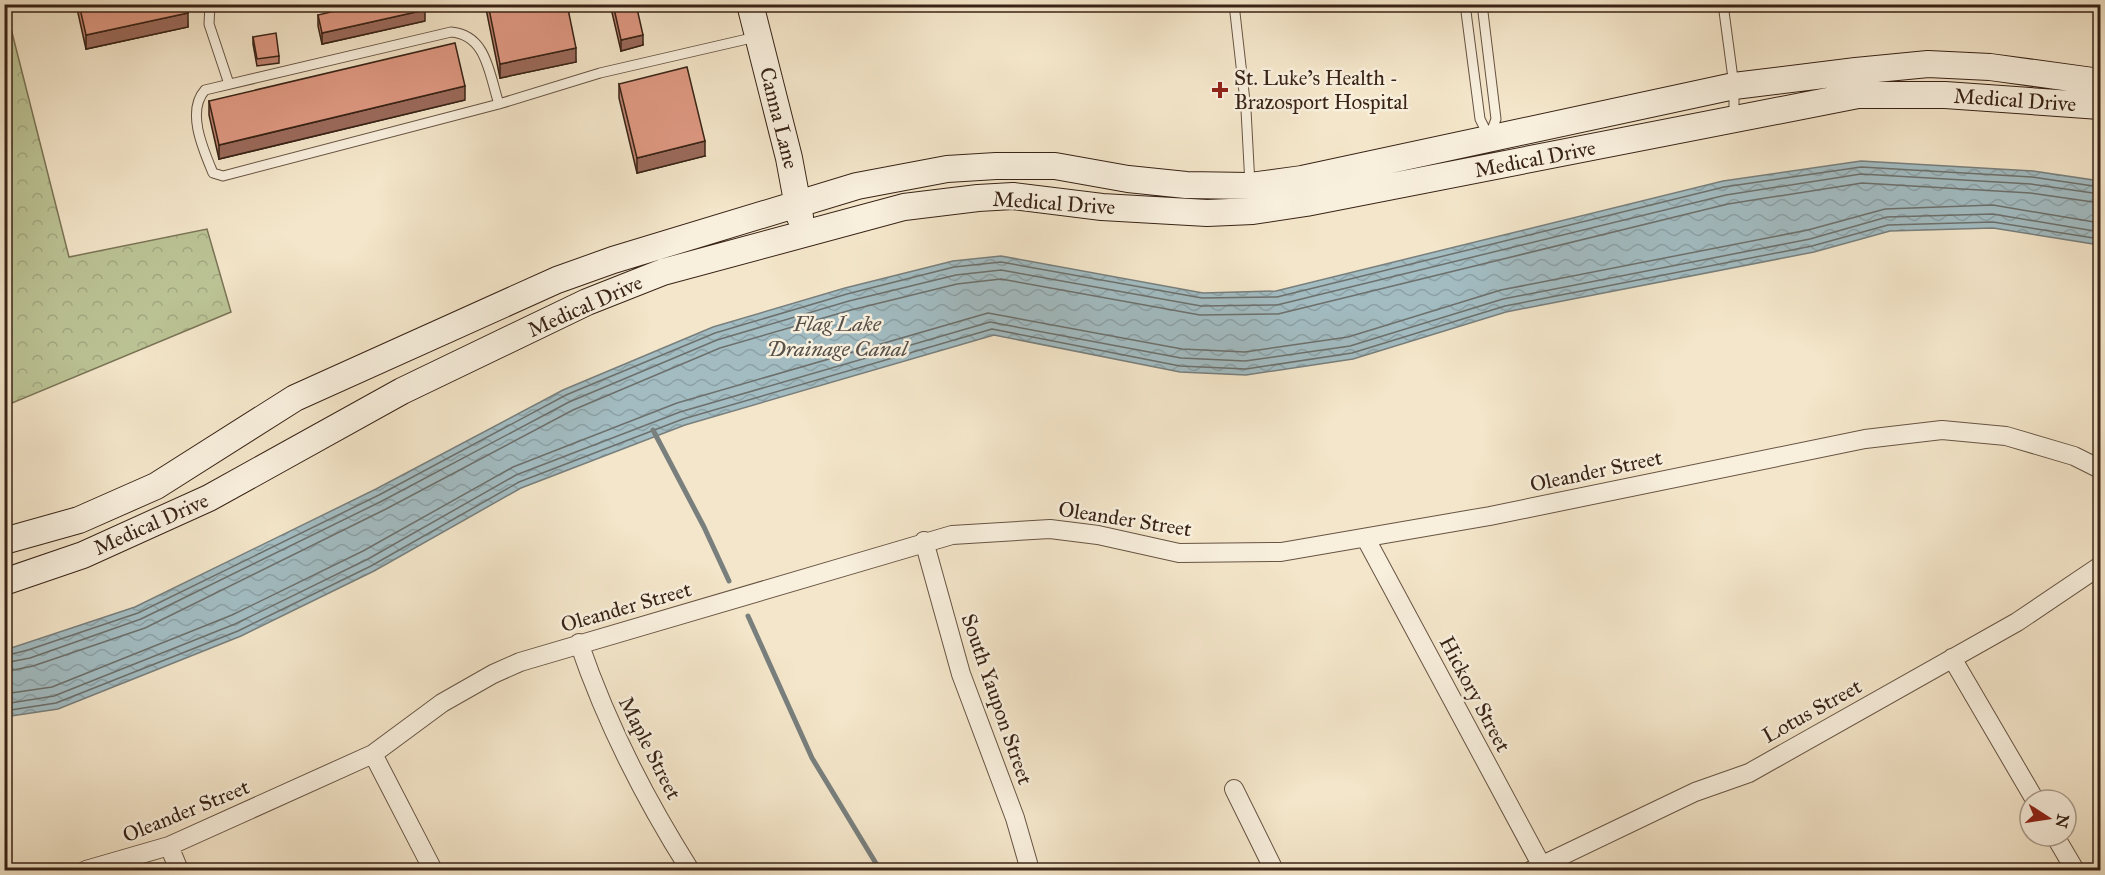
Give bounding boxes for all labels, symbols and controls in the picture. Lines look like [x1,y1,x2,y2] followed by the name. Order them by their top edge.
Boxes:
[754,64,804,172] street label: Canna Lane
[1234,65,1408,115] place label: St. Luke's Health - Brazosport Hospital
[1211,81,1229,99] marker: St. Luke's Health - Brazosport Hospital
[1953,83,2077,117] street label: Medical Drive
[1472,134,1598,183] street label: Medical Drive
[992,186,1116,220] street label: Medical Drive
[524,269,647,343] street label: Medical Drive
[767,310,909,362] water label: Flag Lake Drainage Canal
[1528,444,1665,498] street label: Oleander Street
[90,487,213,561] street label: Medical Drive
[1057,496,1194,542] street label: Oleander Street
[558,576,695,638] street label: Oleander Street
[956,610,1039,788] street label: South Yaupon Street
[1434,632,1517,757] street label: Hickory Street
[1758,673,1867,749] street label: Lotus Street
[613,692,687,804] street label: Maple Street
[119,774,254,848] street label: Oleander Street
[2018,788,2078,848] north arrow
[2051,812,2073,830] text: N

